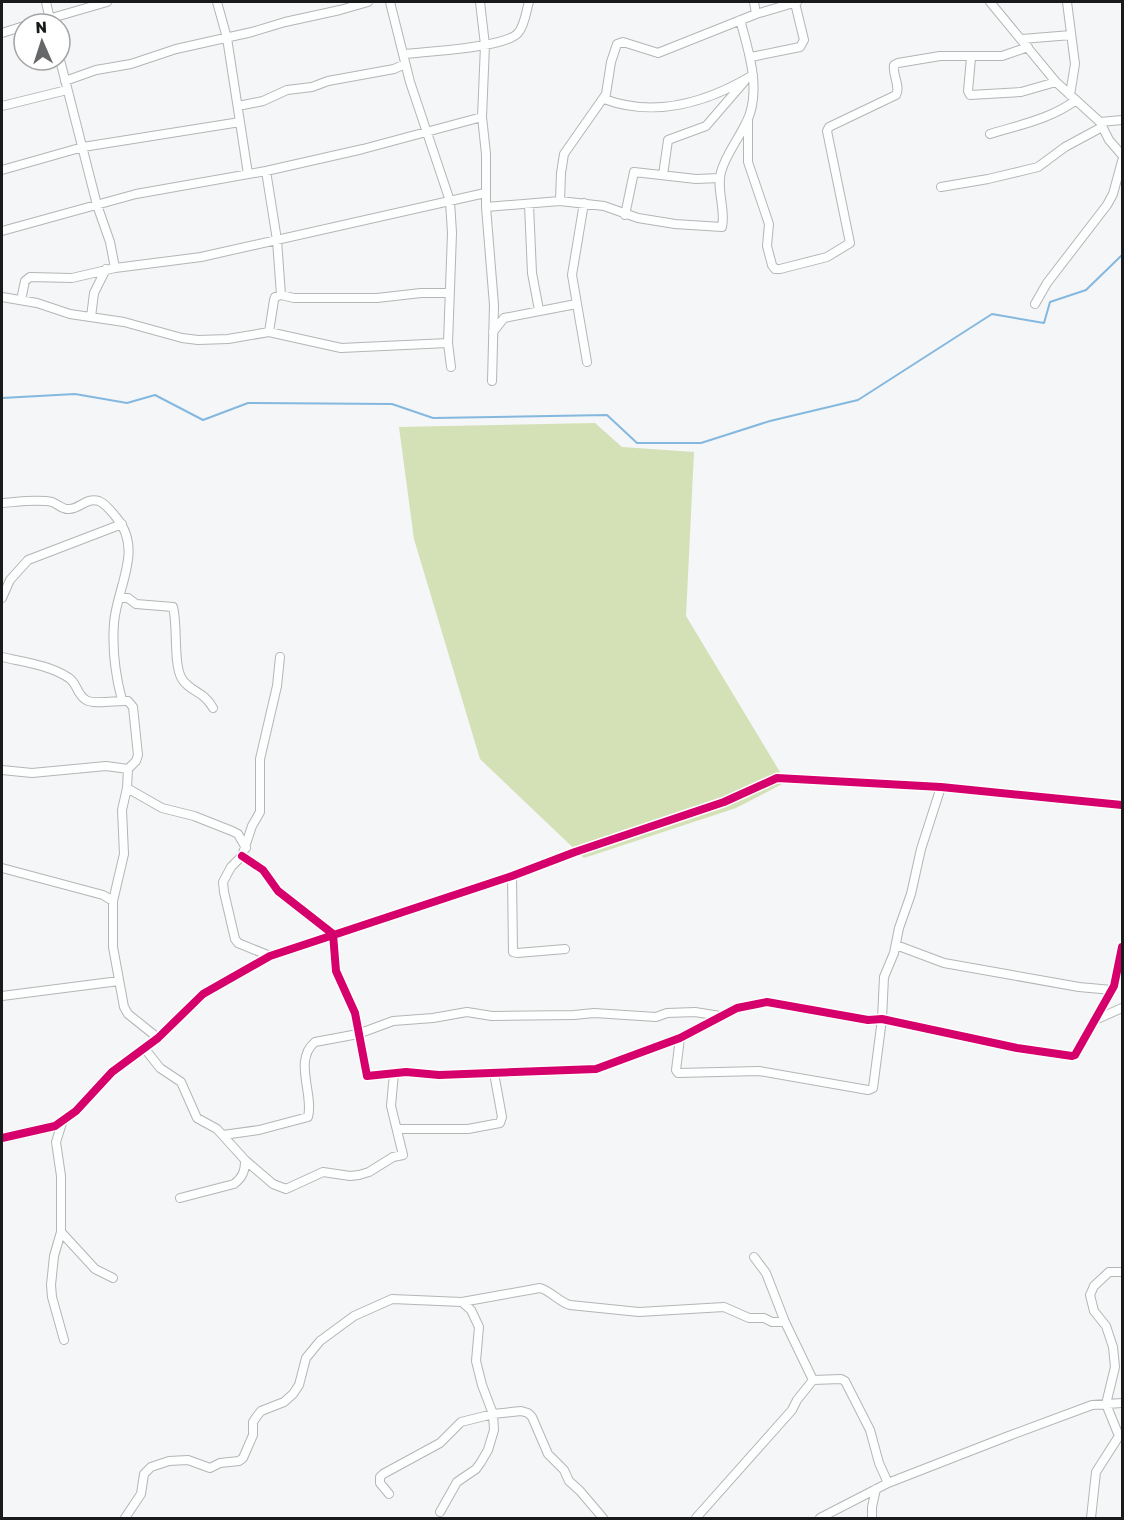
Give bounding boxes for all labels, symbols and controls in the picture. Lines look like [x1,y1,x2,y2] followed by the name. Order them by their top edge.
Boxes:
[12,12,72,72] north arrow
[35,18,47,37] text: N

